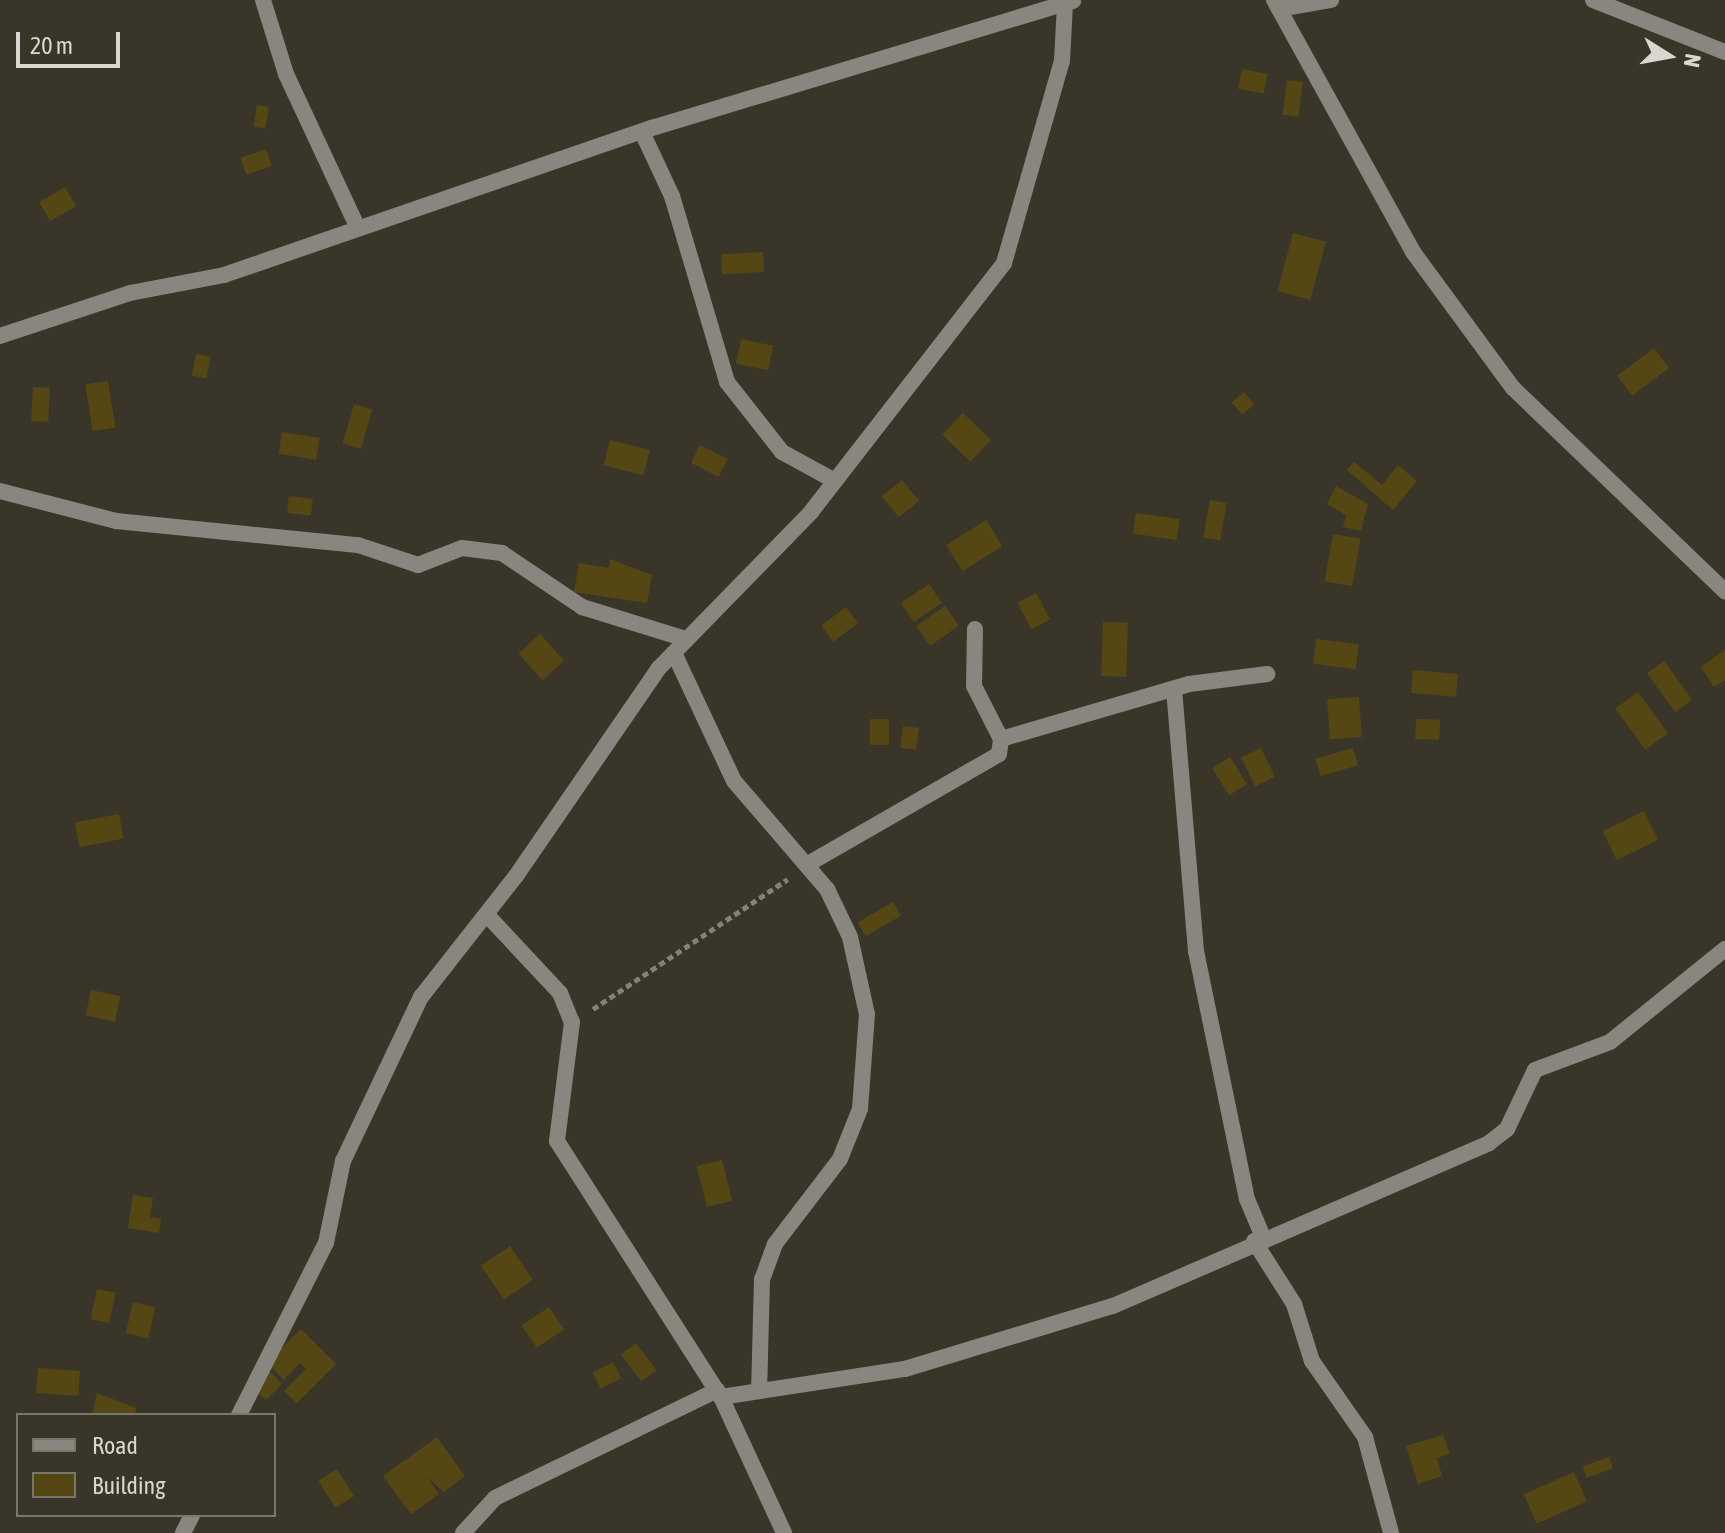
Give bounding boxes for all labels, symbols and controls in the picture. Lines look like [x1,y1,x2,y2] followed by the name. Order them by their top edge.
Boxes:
[20,16,124,66] scale bar
[1629,16,1709,96] north arrow
[30,32,73,59] text: 20 m
[1679,52,1707,69] text: N
[16,1413,276,1517] legend
[92,1432,138,1459] text: Road
[92,1472,165,1499] text: Building

